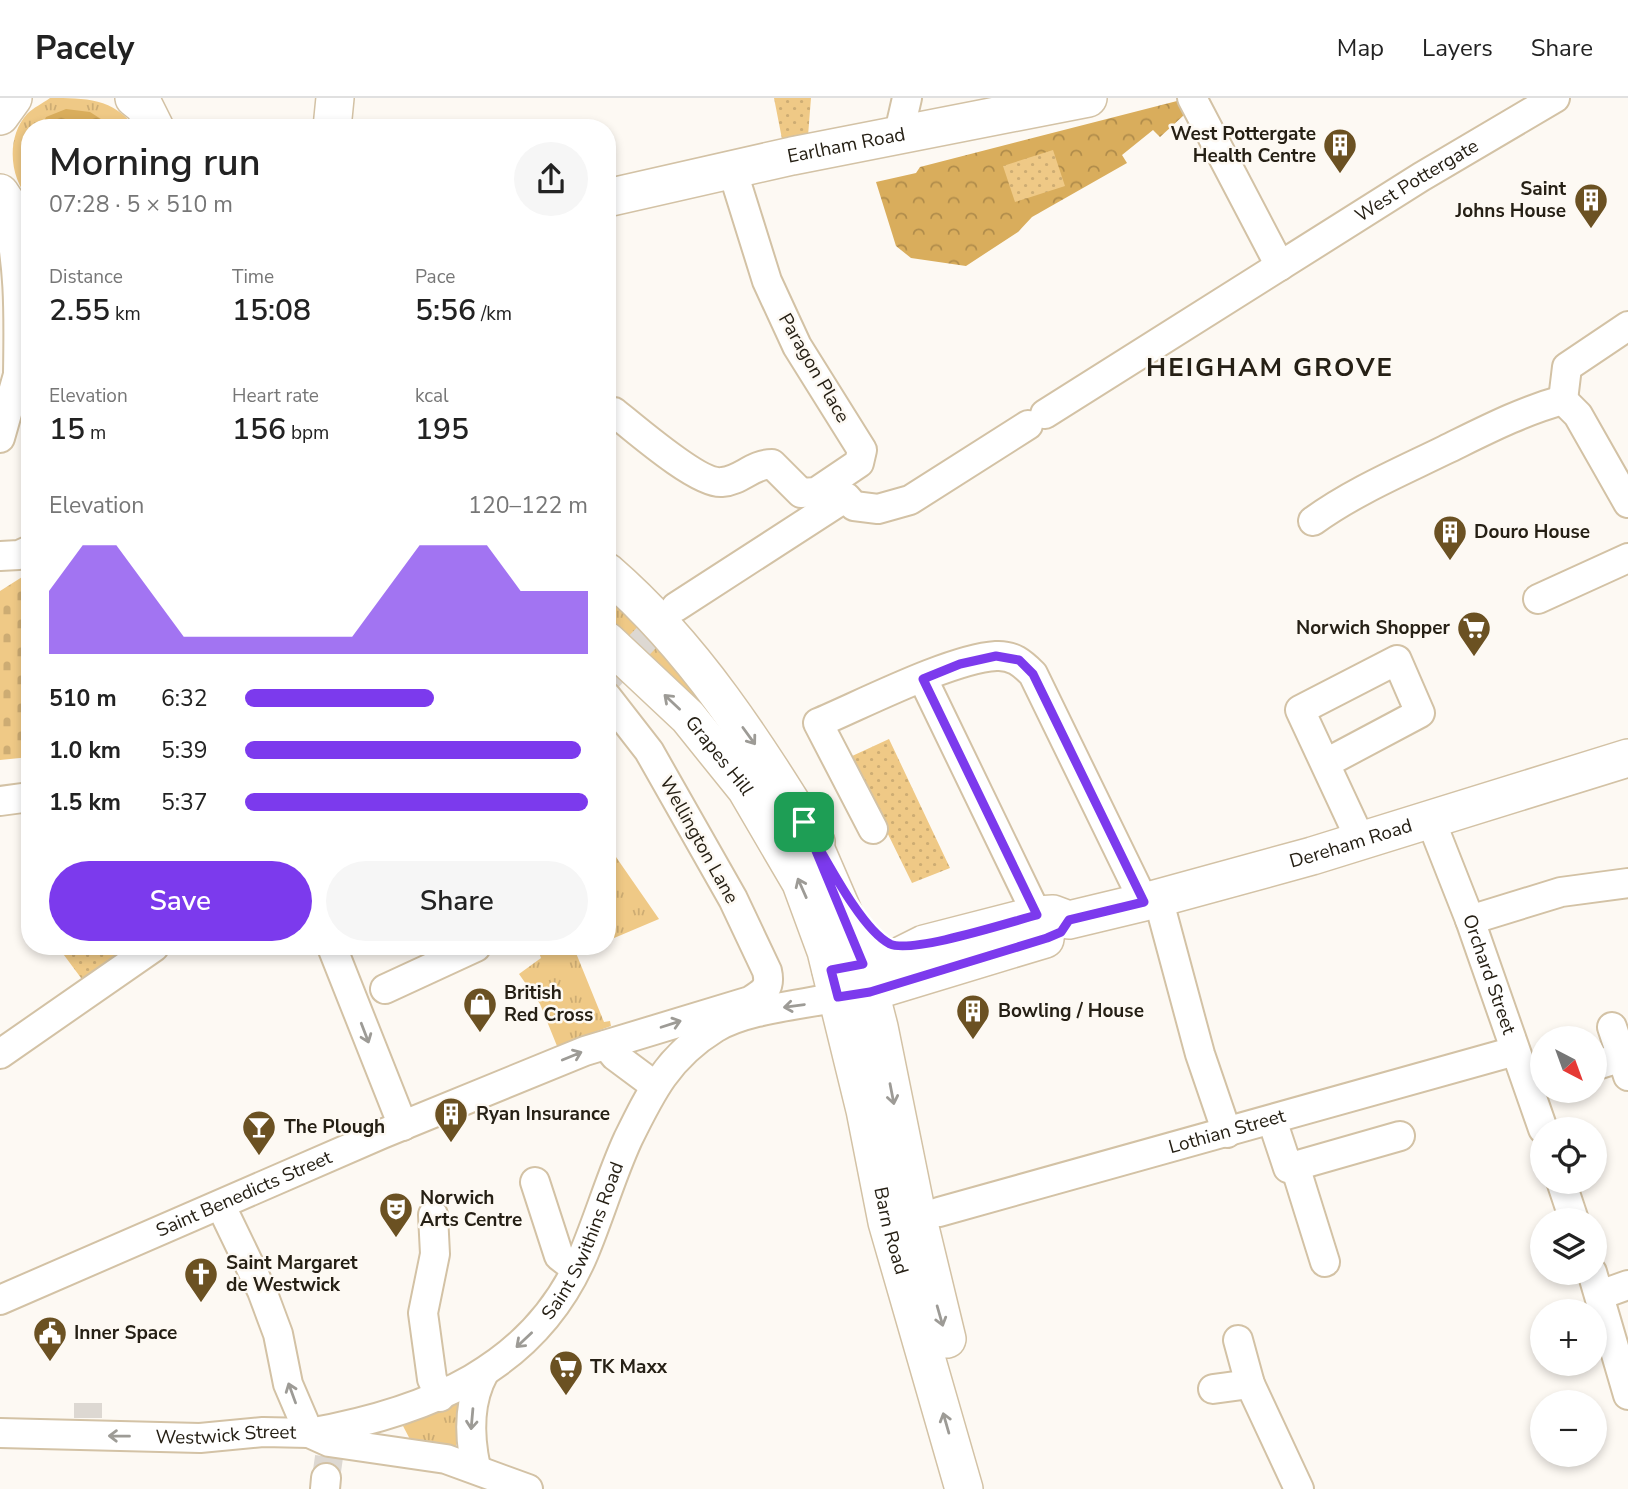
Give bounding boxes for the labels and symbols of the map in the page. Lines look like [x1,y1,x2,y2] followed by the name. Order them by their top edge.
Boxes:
[785,121,908,170] street label: Earlham Road
[1170,121,1316,169] place label: West Pottergate Health Centre
[1321,126,1359,175] building icon: West Pottergate Health Centre
[1350,133,1483,228] street label: West Pottergate
[1454,176,1567,224] place label: Saint Johns House
[1572,181,1610,230] building icon: Saint Johns House
[772,309,856,427] street label: Paragon Place
[1146,350,1394,385] district label: HEIGHAM GROVE
[1431,513,1469,562] building icon: Douro House
[1474,519,1590,545] place label: Douro House
[1455,609,1493,658] supermarket icon: Norwich Shopper
[1296,615,1451,641] place label: Norwich Shopper
[664,694,681,711] one-way arrow
[679,710,760,801] street label: Grapes Hill
[742,726,757,745] one-way arrow
[653,772,745,908] street label: Wellington Lane
[774,792,834,852] pin
[1286,813,1415,875] street label: Dereham Road
[795,877,808,899] one-way arrow
[1456,911,1522,1038] street label: Orchard Street
[504,980,593,1028] place label: British Red Cross
[461,985,499,1034] shop icon: British Red Cross
[954,992,992,1041] building icon: Bowling / House
[998,998,1144,1024] place label: Bowling / House
[783,999,806,1012] one-way arrow
[660,1017,682,1029] one-way arrow
[359,1022,372,1044] one-way arrow
[1530,1026,1606,1102] north arrow
[561,1049,583,1062] one-way arrow
[885,1082,899,1105] one-way arrow
[432,1095,470,1144] building icon: Ryan Insurance
[476,1101,610,1127] place label: Ryan Insurance
[1166,1103,1289,1160] street label: Lothian Street
[240,1108,278,1157] bar icon: The Plough
[284,1114,385,1140] place label: The Plough
[152,1144,336,1244] street label: Saint Benedicts Street
[536,1158,630,1325] street label: Saint Swithins Road
[420,1185,522,1233] place label: Norwich Arts Centre
[867,1185,914,1278] street label: Barn Road
[377,1190,415,1239] theatre icon: Norwich Arts Centre
[226,1250,358,1298] place label: Saint Margaret de Westwick
[182,1255,220,1304] church icon: Saint Margaret de Westwick
[935,1305,948,1327] one-way arrow
[31,1314,69,1363] public building icon: Inner Space
[74,1320,177,1346] place label: Inner Space
[515,1332,533,1348] one-way arrow
[547,1348,585,1397] supermarket icon: TK Maxx
[590,1354,668,1380] place label: TK Maxx
[285,1383,297,1405] one-way arrow
[465,1408,478,1430] one-way arrow
[939,1412,952,1434] one-way arrow
[155,1419,297,1451] street label: Westwick Street
[108,1429,131,1443] one-way arrow

